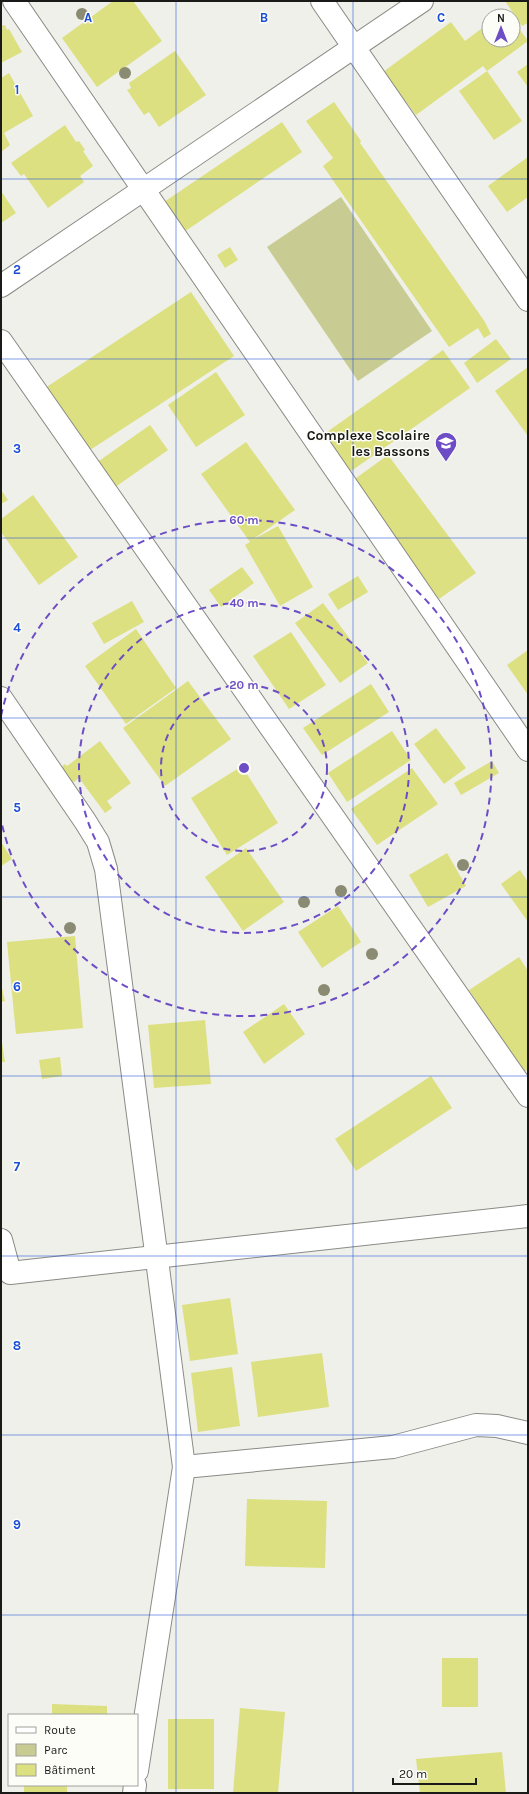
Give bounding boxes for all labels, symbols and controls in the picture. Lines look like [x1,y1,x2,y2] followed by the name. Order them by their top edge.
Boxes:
[481,8,521,48] north arrow
[84,10,92,25] text: A
[260,10,268,25] text: B
[437,10,445,25] text: C
[497,12,505,25] text: N
[15,82,19,97] text: 1
[13,262,21,277] text: 2
[307,427,430,460] place label: Complexe Scolaire les Bassons
[433,430,459,463] school or university icon: Complexe Scolaire les Bassons
[13,441,21,456] text: 3
[229,513,259,527] text: 60 m
[229,596,259,610] text: 40 m
[13,620,21,635] text: 4
[229,678,259,692] text: 20 m
[237,761,251,775] centre of rings
[13,800,21,815] text: 5
[13,979,21,994] text: 6
[14,1159,21,1174] text: 7
[13,1338,21,1353] text: 8
[13,1517,21,1532] text: 9
[8,1714,138,1786] legend
[44,1723,76,1737] text: Route
[44,1743,68,1757] text: Parc
[393,1760,476,1786] scale bar
[44,1763,96,1777] text: Bâtiment
[399,1767,427,1781] text: 20 m

